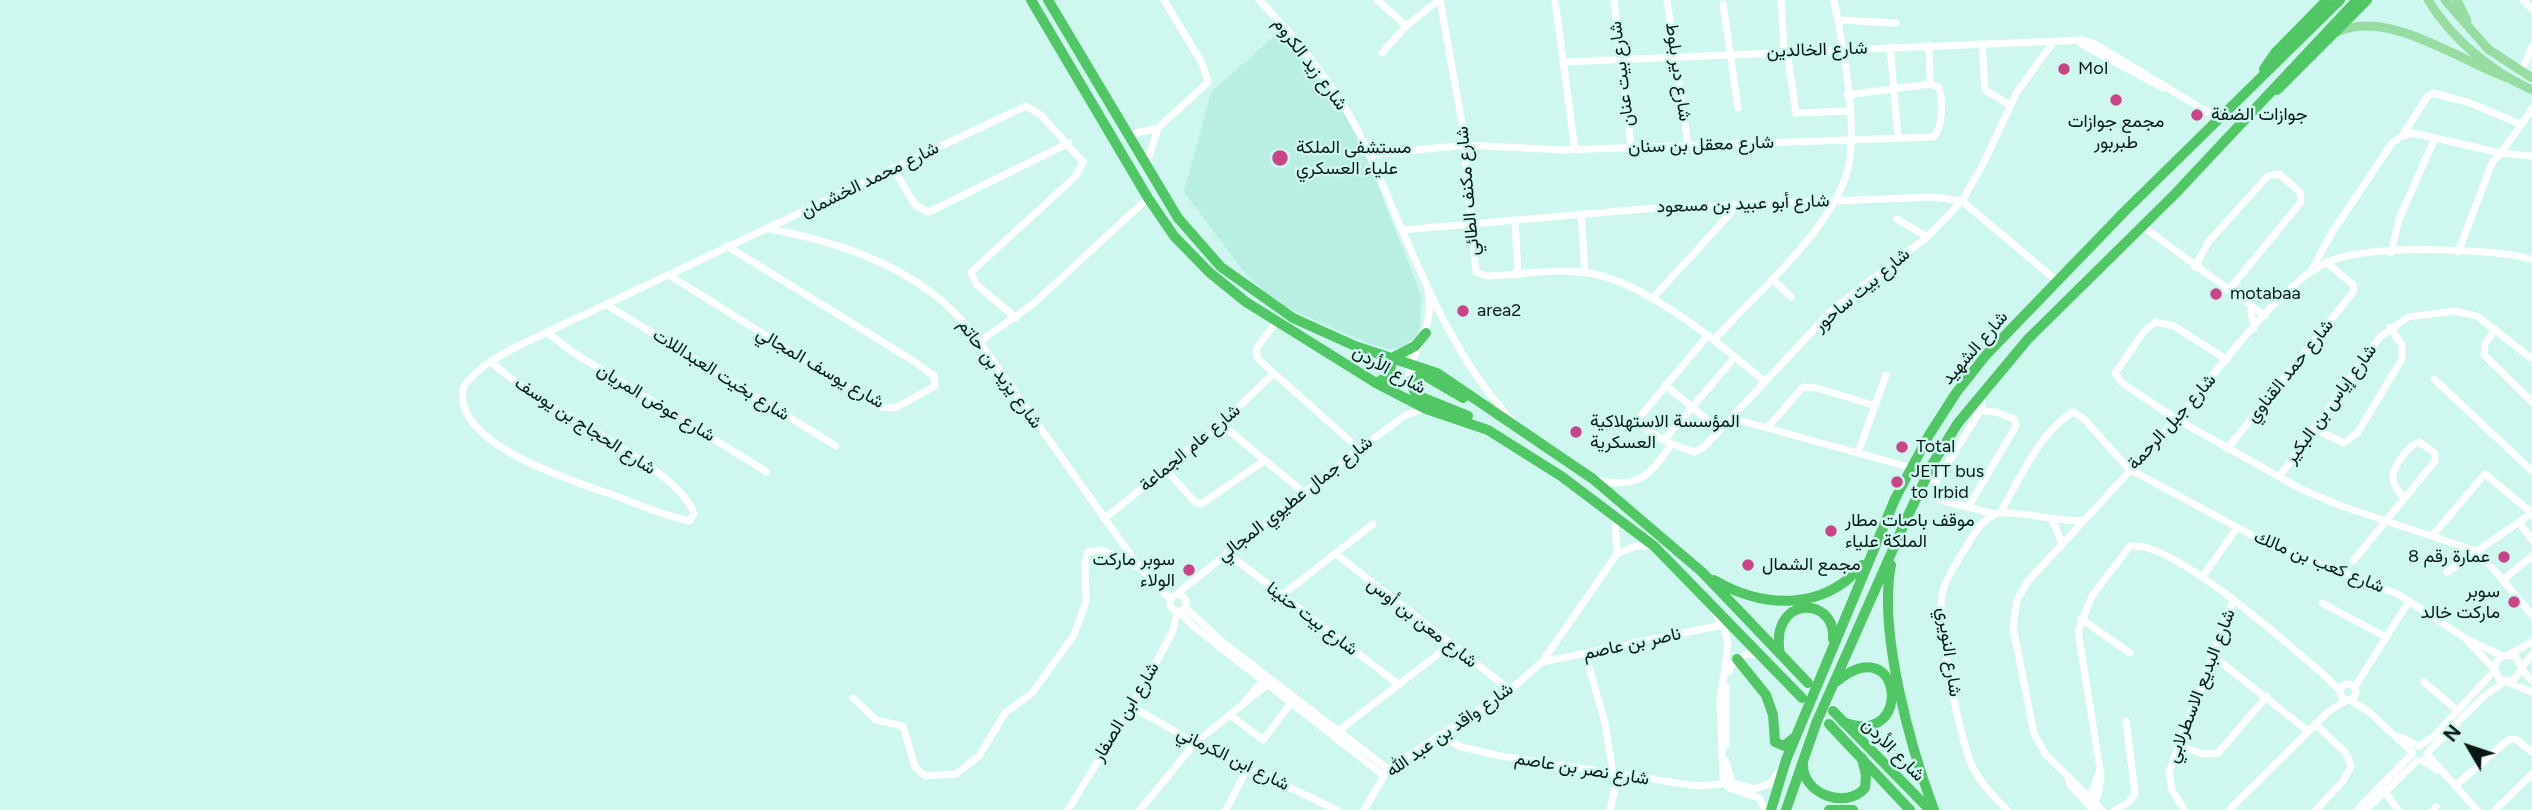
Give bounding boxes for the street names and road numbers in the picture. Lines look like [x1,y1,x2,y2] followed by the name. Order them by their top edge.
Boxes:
[1268,13,1352,115] street label: شارع زيد الكروم
[1605,20,1639,128] street label: شارع بيت عنان
[1660,21,1696,123] street label: شارع دير بلوط
[1766,37,1868,63] street label: شارع الخالدين
[1452,125,1484,257] street label: شارع مكنف الطائي
[1628,132,1774,158] street label: شارع معقل بن سنان
[797,137,943,223] street label: شارع محمد الخشمان
[1656,190,1830,218] street label: شارع أبو عبيد بن مسعود
[1810,244,1914,336] street label: شارع بيت ساحور
[1937,307,2013,389] street label: شارع الشهيد
[953,315,1047,433] street label: شارع يزيد بن حاتم
[2242,315,2338,427] street label: شارع حمد القناوي
[752,323,888,413] street label: شارع يوسف المجالي
[649,324,793,426] street label: شارع بخيت العبداللات
[2280,340,2382,468] street label: شارع إياس بن البكير
[1349,341,1429,399] street label: شارع الأردن
[593,359,719,447] street label: شارع عوض المريان
[2123,369,2221,475] street label: شارع جبل الرحمة
[510,372,660,480] street label: شارع الحجاج بن يوسف
[1135,399,1245,497] street label: شارع عام الجماعة
[1213,432,1377,566] street label: شارع جمال عطيوي المجالي
[2251,526,2387,598] street label: شارع كعب بن مالك
[1362,573,1482,673] street label: شارع معن بن أوس
[1262,578,1362,660] street label: شارع بيت حنينا
[1932,606,1966,698] street label: شارع النويري
[2162,606,2240,766] street label: شارع البديع الاسطرلابي
[1581,623,1683,665] street label: ناصر بن عاصم
[1088,658,1164,766] street label: شارع ابن الصفار
[1382,678,1518,782] street label: شارع واقد بن عبد الله
[1857,714,1929,786] street label: شارع الأردن
[1173,722,1293,796] street label: شارع ابن الكرماني
[1513,748,1651,790] street label: شارع نصر بن عاصم

